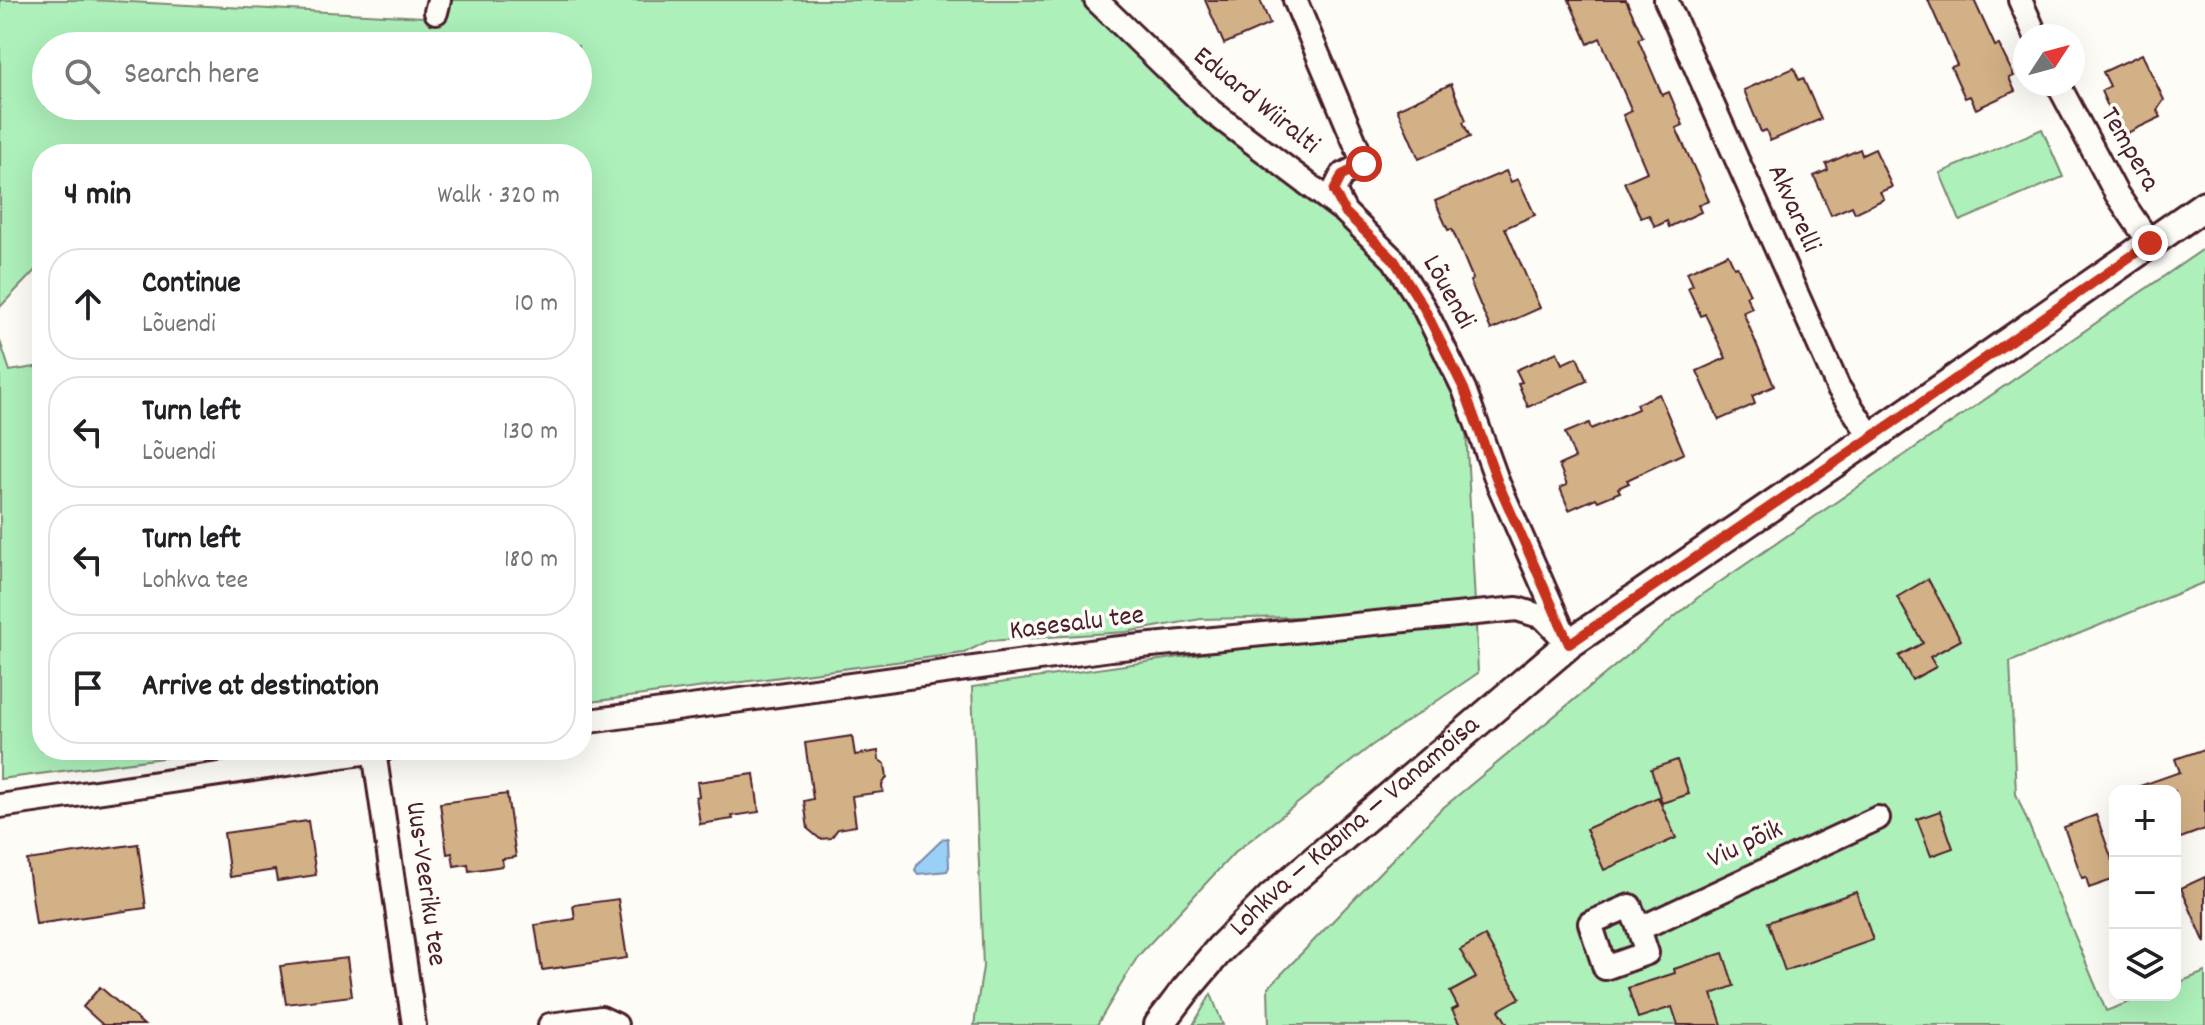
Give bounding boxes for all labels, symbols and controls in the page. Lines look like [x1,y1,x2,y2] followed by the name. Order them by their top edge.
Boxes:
[2013,24,2085,96] north arrow
[32,32,592,120] search box
[1183,38,1327,166] street label: Eduard Wiiralti
[60,54,104,98] icon: search
[124,55,260,98] text: Search here
[2088,100,2169,200] street label: Tempera
[1346,146,1382,182] route start
[1755,158,1829,260] street label: Akvarelli
[64,172,131,221] text: 4 min
[437,178,560,215] text: Walk · 320 m
[2132,225,2168,261] route end
[1410,249,1484,337] street label: Lõuendi
[142,264,241,307] text: Continue
[66,282,110,326] icon: ahead
[514,286,558,323] text: 10 m
[142,307,216,344] text: Lõuendi
[142,392,241,435] text: Turn left
[66,410,110,454] icon: left
[503,414,558,451] text: 130 m
[142,435,216,472] text: Lõuendi
[142,520,241,563] text: Turn left
[66,538,110,582] icon: left
[504,542,558,579] text: 180 m
[142,563,248,600] text: Lohkva tee
[1007,597,1147,653] street label: Kasesalu tee
[66,666,110,710] icon: arrive
[142,667,379,710] text: Arrive at destination
[1222,707,1490,947] street label: Lohkva — Kabina — Vanamõisa
[2109,785,2181,1001] map controls
[2109,785,2181,857] button: +
[393,799,455,969] street label: Uus-Veeriku tee
[1702,811,1790,881] street label: Viu põik
[2109,857,2181,929] button: −
[2109,929,2181,1001] button: layers

